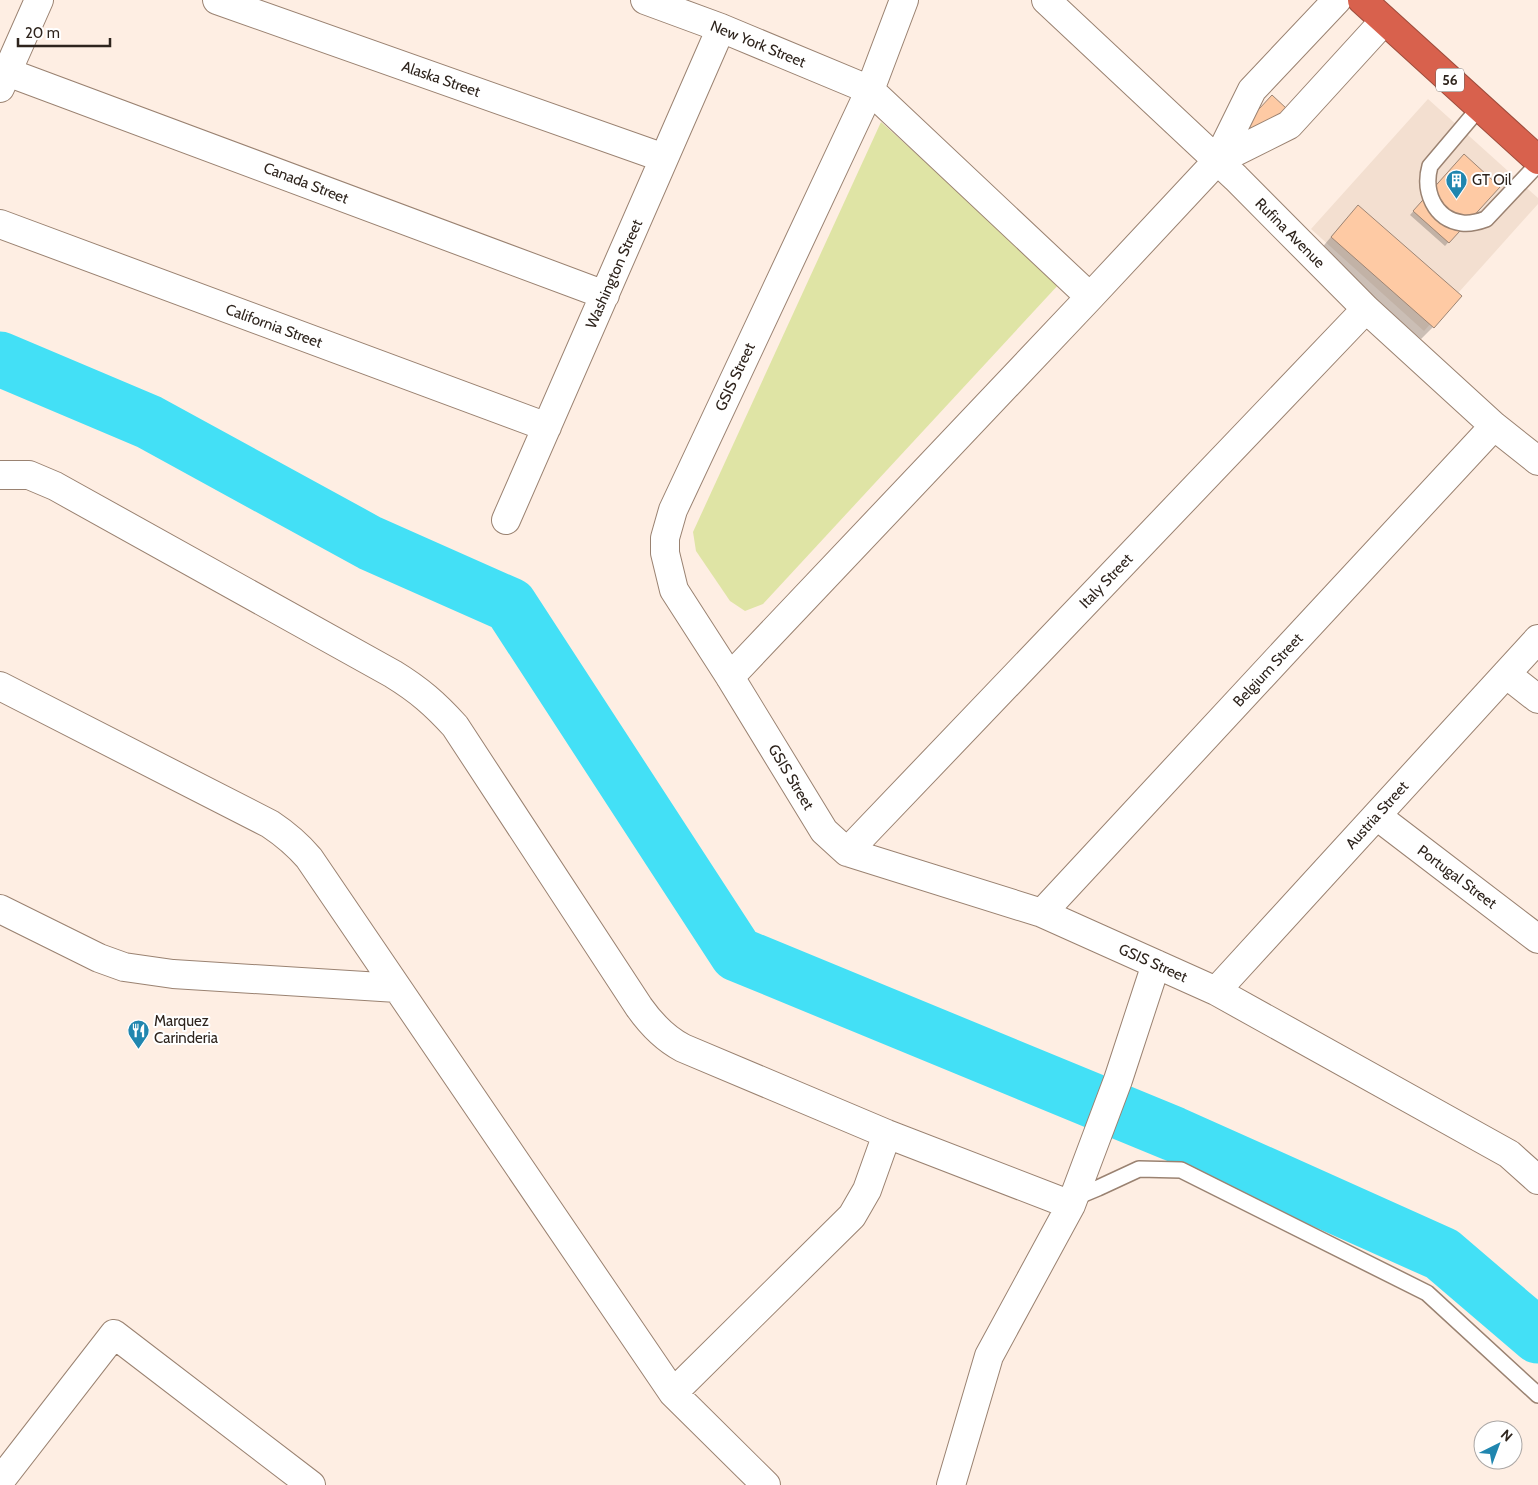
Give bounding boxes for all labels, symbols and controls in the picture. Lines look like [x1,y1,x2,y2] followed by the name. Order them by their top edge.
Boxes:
[18,15,110,47] scale bar
[708,17,808,71] street label: New York Street
[25,24,60,42] text: 20 m
[399,57,483,101] street label: Alaska Street
[1436,68,1464,92] road number: 56
[261,159,351,207] street label: Canada Street
[1444,168,1468,199] building icon: GT Oil
[1472,171,1512,189] place label: GT Oil
[1251,194,1329,272] street label: Rufina Avenue
[582,217,646,331] street label: Washington Street
[223,300,325,352] street label: California Street
[711,340,759,414] street label: GSIS Street
[1076,550,1136,612] street label: Italy Street
[1229,629,1307,711] street label: Belgium Street
[764,741,818,813] street label: GSIS Street
[1342,777,1412,853] street label: Austria Street
[1414,841,1500,913] street label: Portugal Street
[1116,940,1190,986] street label: GSIS Street
[154,1012,219,1047] place label: Marquez Carinderia
[126,1018,150,1049] restaurant icon: Marquez Carinderia
[1473,1420,1523,1470] north arrow
[1497,1425,1516,1445] text: N

